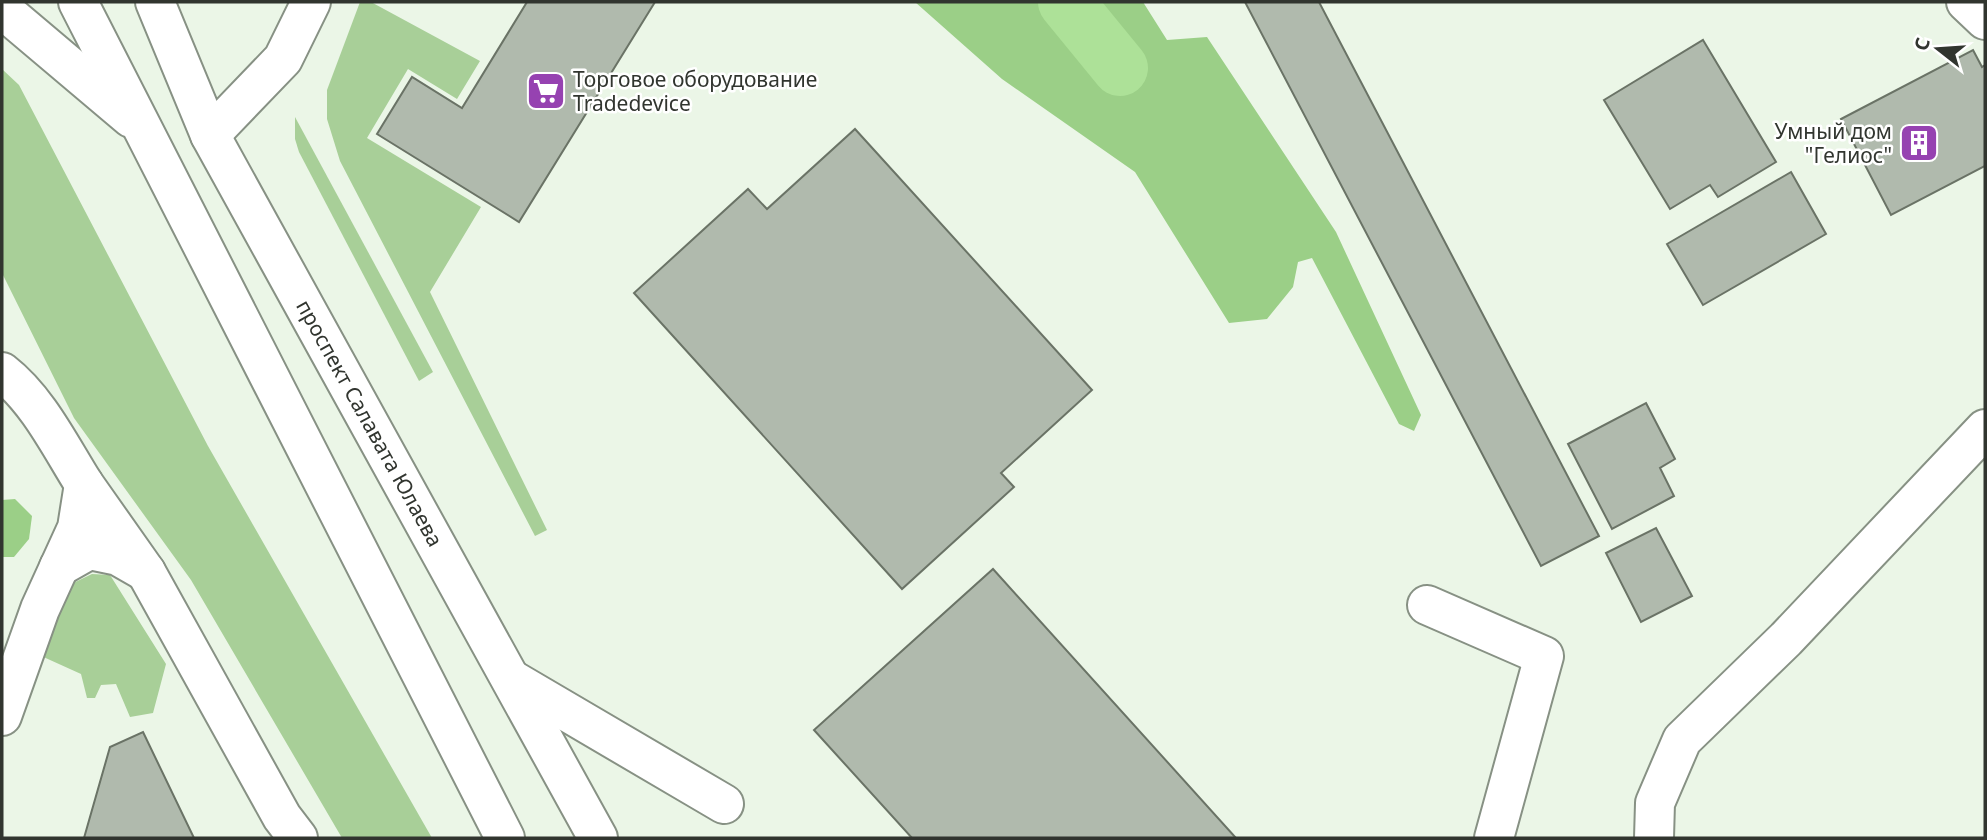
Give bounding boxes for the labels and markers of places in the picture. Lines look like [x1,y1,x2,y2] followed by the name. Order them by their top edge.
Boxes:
[573,65,817,117] place label: Торговое оборудование Tradedevice
[525,70,567,112] supermarket icon: Торговое оборудование Tradedevice
[1774,117,1892,169] place label: Умный дом "Гелиос"
[1898,122,1940,164] building icon: Умный дом "Гелиос"

